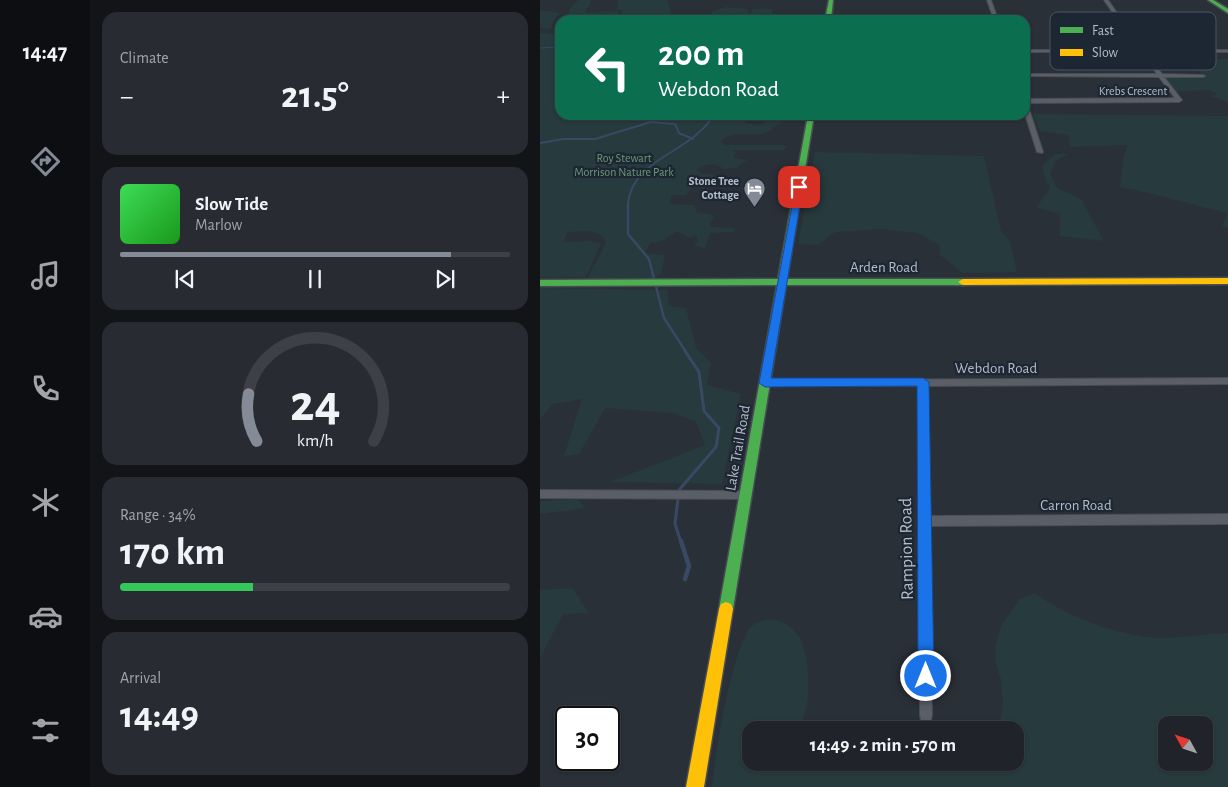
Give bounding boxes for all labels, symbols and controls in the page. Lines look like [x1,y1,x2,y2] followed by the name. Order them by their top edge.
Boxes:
[1050,12,1216,70] legend
[1092,24,1114,38] text: Fast
[575,35,640,100] icon: left
[658,37,745,72] text: 200 m
[23,41,67,63] text: 14:47
[1092,46,1119,60] text: Slow
[120,50,169,66] text: Climate
[281,77,349,115] text: 21.5°
[658,78,779,100] text: Webdon Road
[120,83,133,111] text: −
[497,83,510,111] text: +
[1099,85,1167,97] street label: Krebs Crescent
[28,144,63,179] icon: directions
[574,152,674,178] park label: Roy Stewart Morrison Nature Park
[778,166,820,208] pin
[785,173,813,201] icon: arrive
[689,175,739,201] place label: Stone Tree Cottage
[743,176,767,207] hotel icon: Stone Tree Cottage
[195,195,268,214] text: Slow Tide
[195,217,242,233] text: Marlow
[28,258,63,293] icon: music
[850,260,918,275] street label: Arden Road
[171,265,199,293] icon: previous
[301,265,329,293] icon: pause
[431,265,459,293] icon: next
[955,361,1037,376] street label: Webdon Road
[28,371,63,406] icon: phone
[290,378,340,430] text: 24
[723,404,753,492] street label: Lake Trail Road
[297,432,333,450] text: km/h
[28,485,63,520] icon: climate
[897,498,917,600] street label: Rampion Road
[1040,498,1112,513] street label: Carron Road
[120,507,196,523] text: Range · 34%
[120,534,225,572] text: 170 km
[28,599,63,634] icon: car
[899,649,951,701] position arrow
[120,670,161,686] text: Arrival
[120,697,199,735] text: 14:49
[555,706,620,771] speed limit sign: 30
[28,713,63,748] icon: filters
[1158,716,1212,771] north arrow
[1158,716,1213,771] map controls
[810,736,956,755] text: 14:49 · 2 min · 570 m

